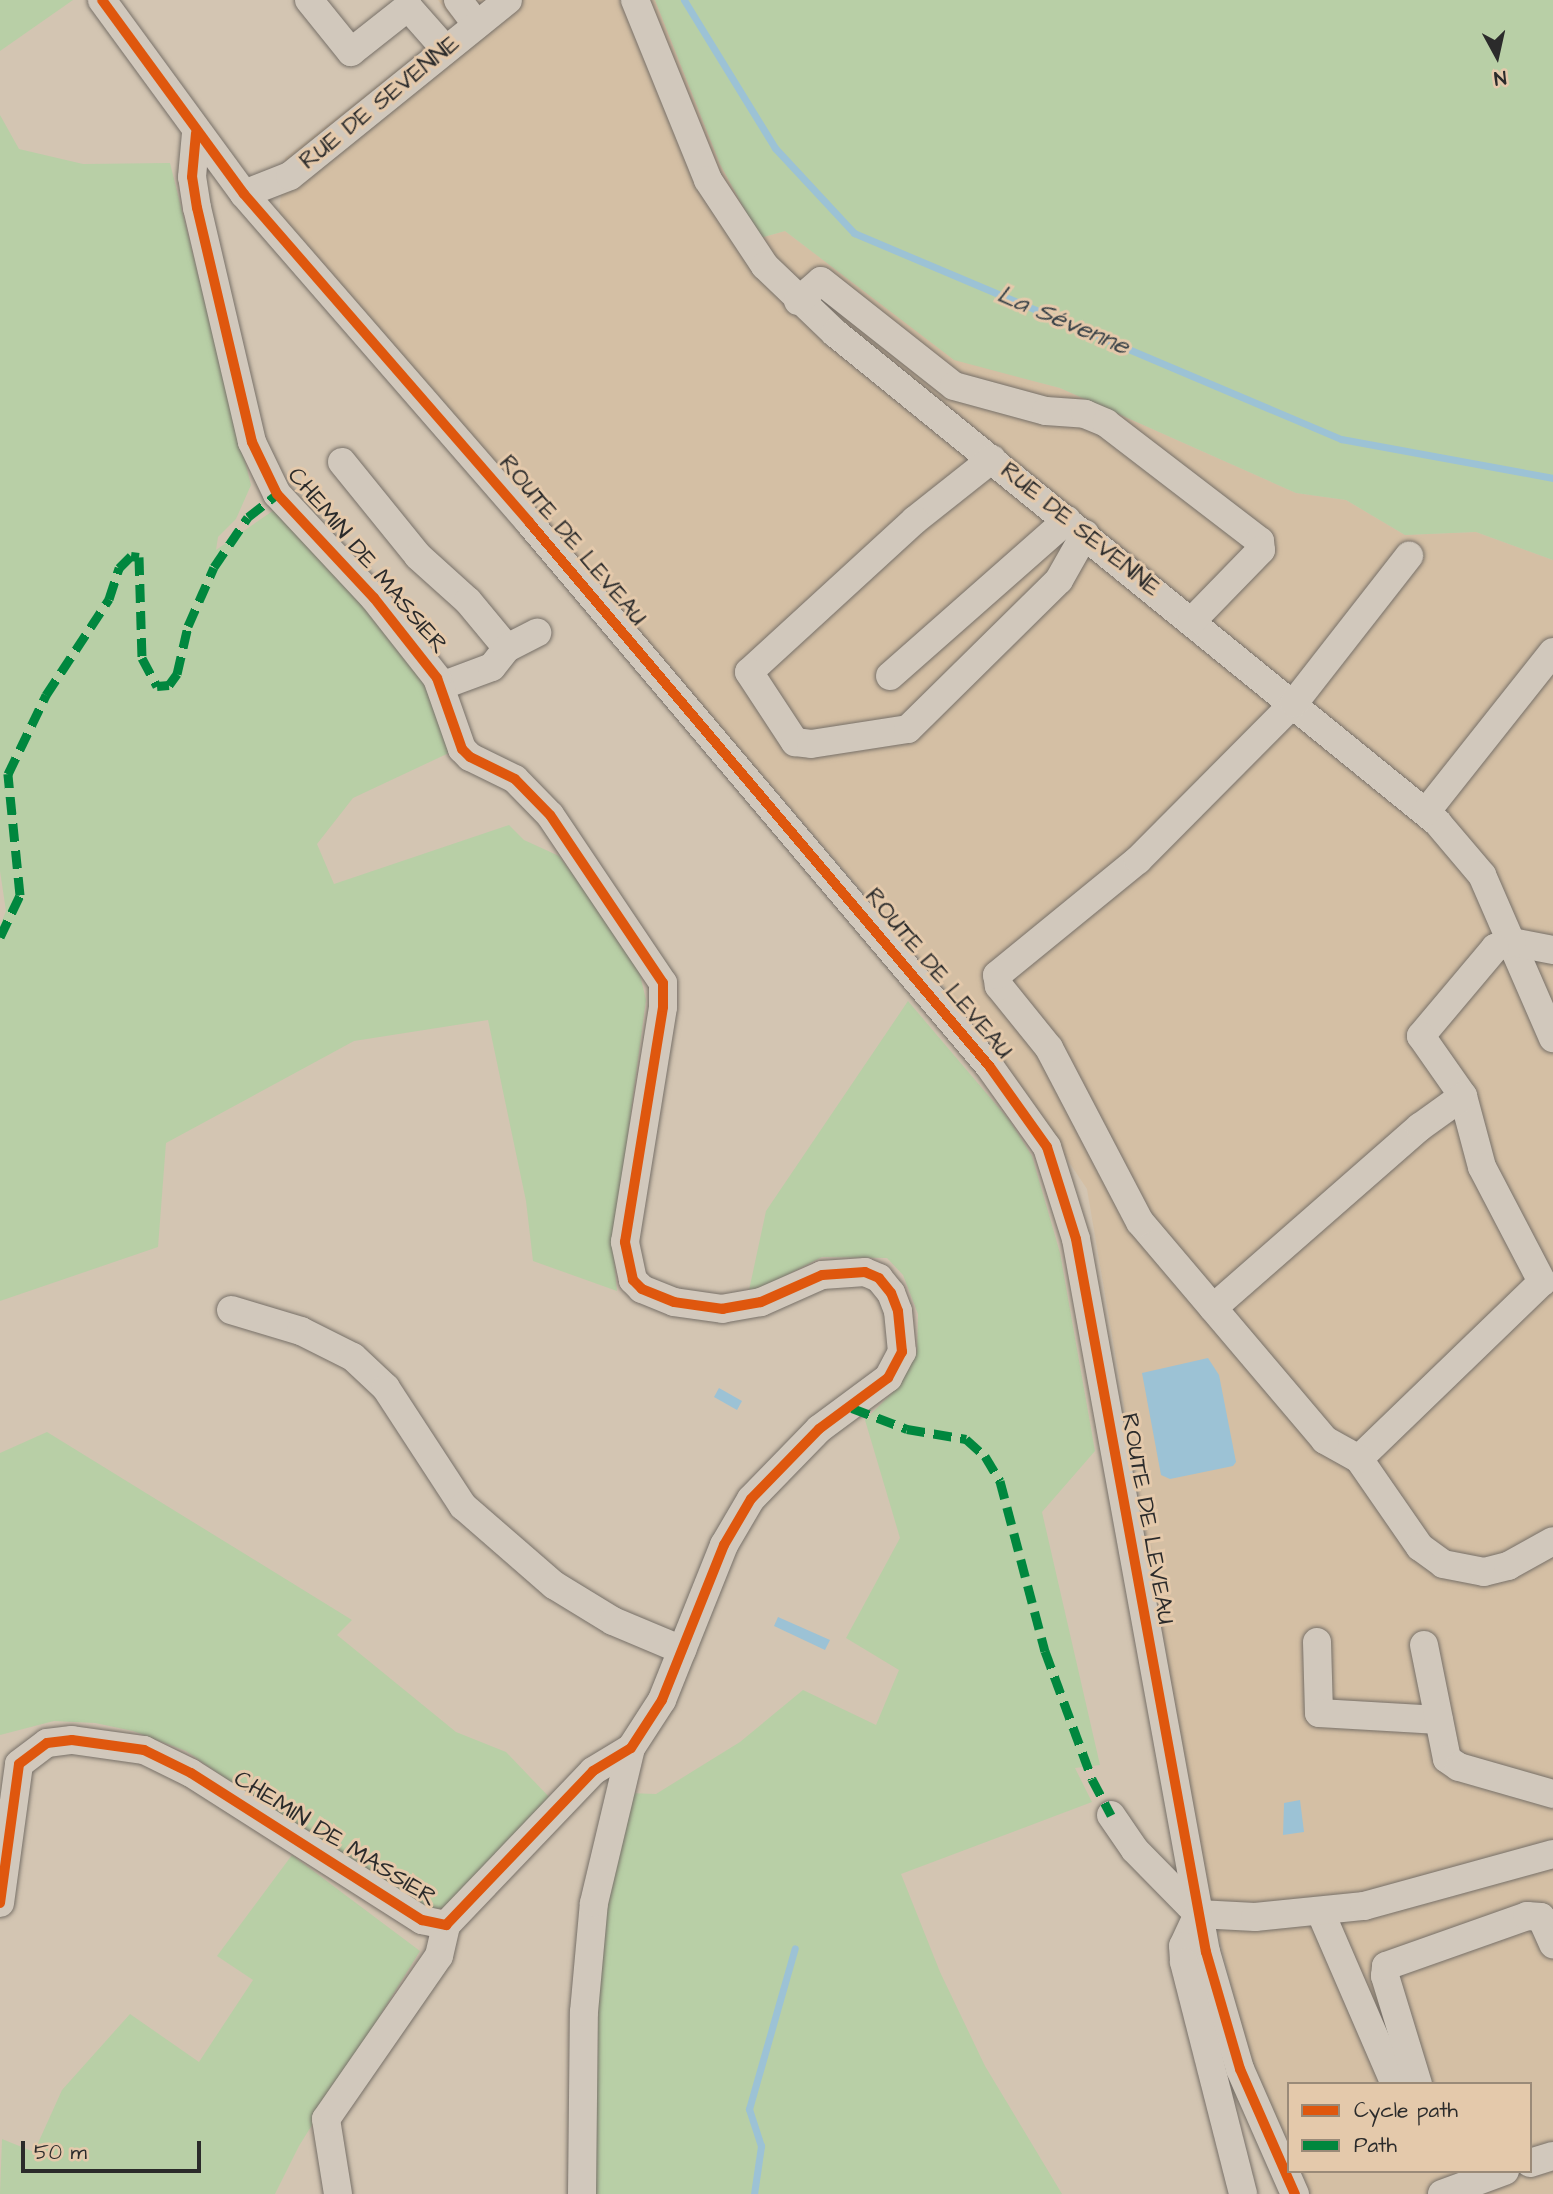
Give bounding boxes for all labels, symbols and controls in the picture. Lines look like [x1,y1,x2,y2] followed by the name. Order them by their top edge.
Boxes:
[1462,21,1532,91] north arrow
[294,30,466,176] street label: RUE DE SEVENNE
[1492,63,1508,91] text: N
[992,279,1134,363] water label: La Sévenne
[492,450,652,632] street label: ROUTE DE LEVEAU
[994,457,1166,603] street label: RUE DE SEVENNE
[281,462,453,660] street label: CHEMIN DE MASSIER
[858,883,1018,1065] street label: ROUTE DE LEVEAU
[1114,1411,1180,1627] street label: ROUTE DE LEVEAU
[228,1765,442,1913] street label: CHEMIN DE MASSIER
[1287,2082,1532,2173] legend
[1354,2096,1458,2125] text: Cycle path
[24,2128,205,2172] scale bar
[1354,2131,1397,2160] text: Path
[34,2138,87,2167] text: 50 m

